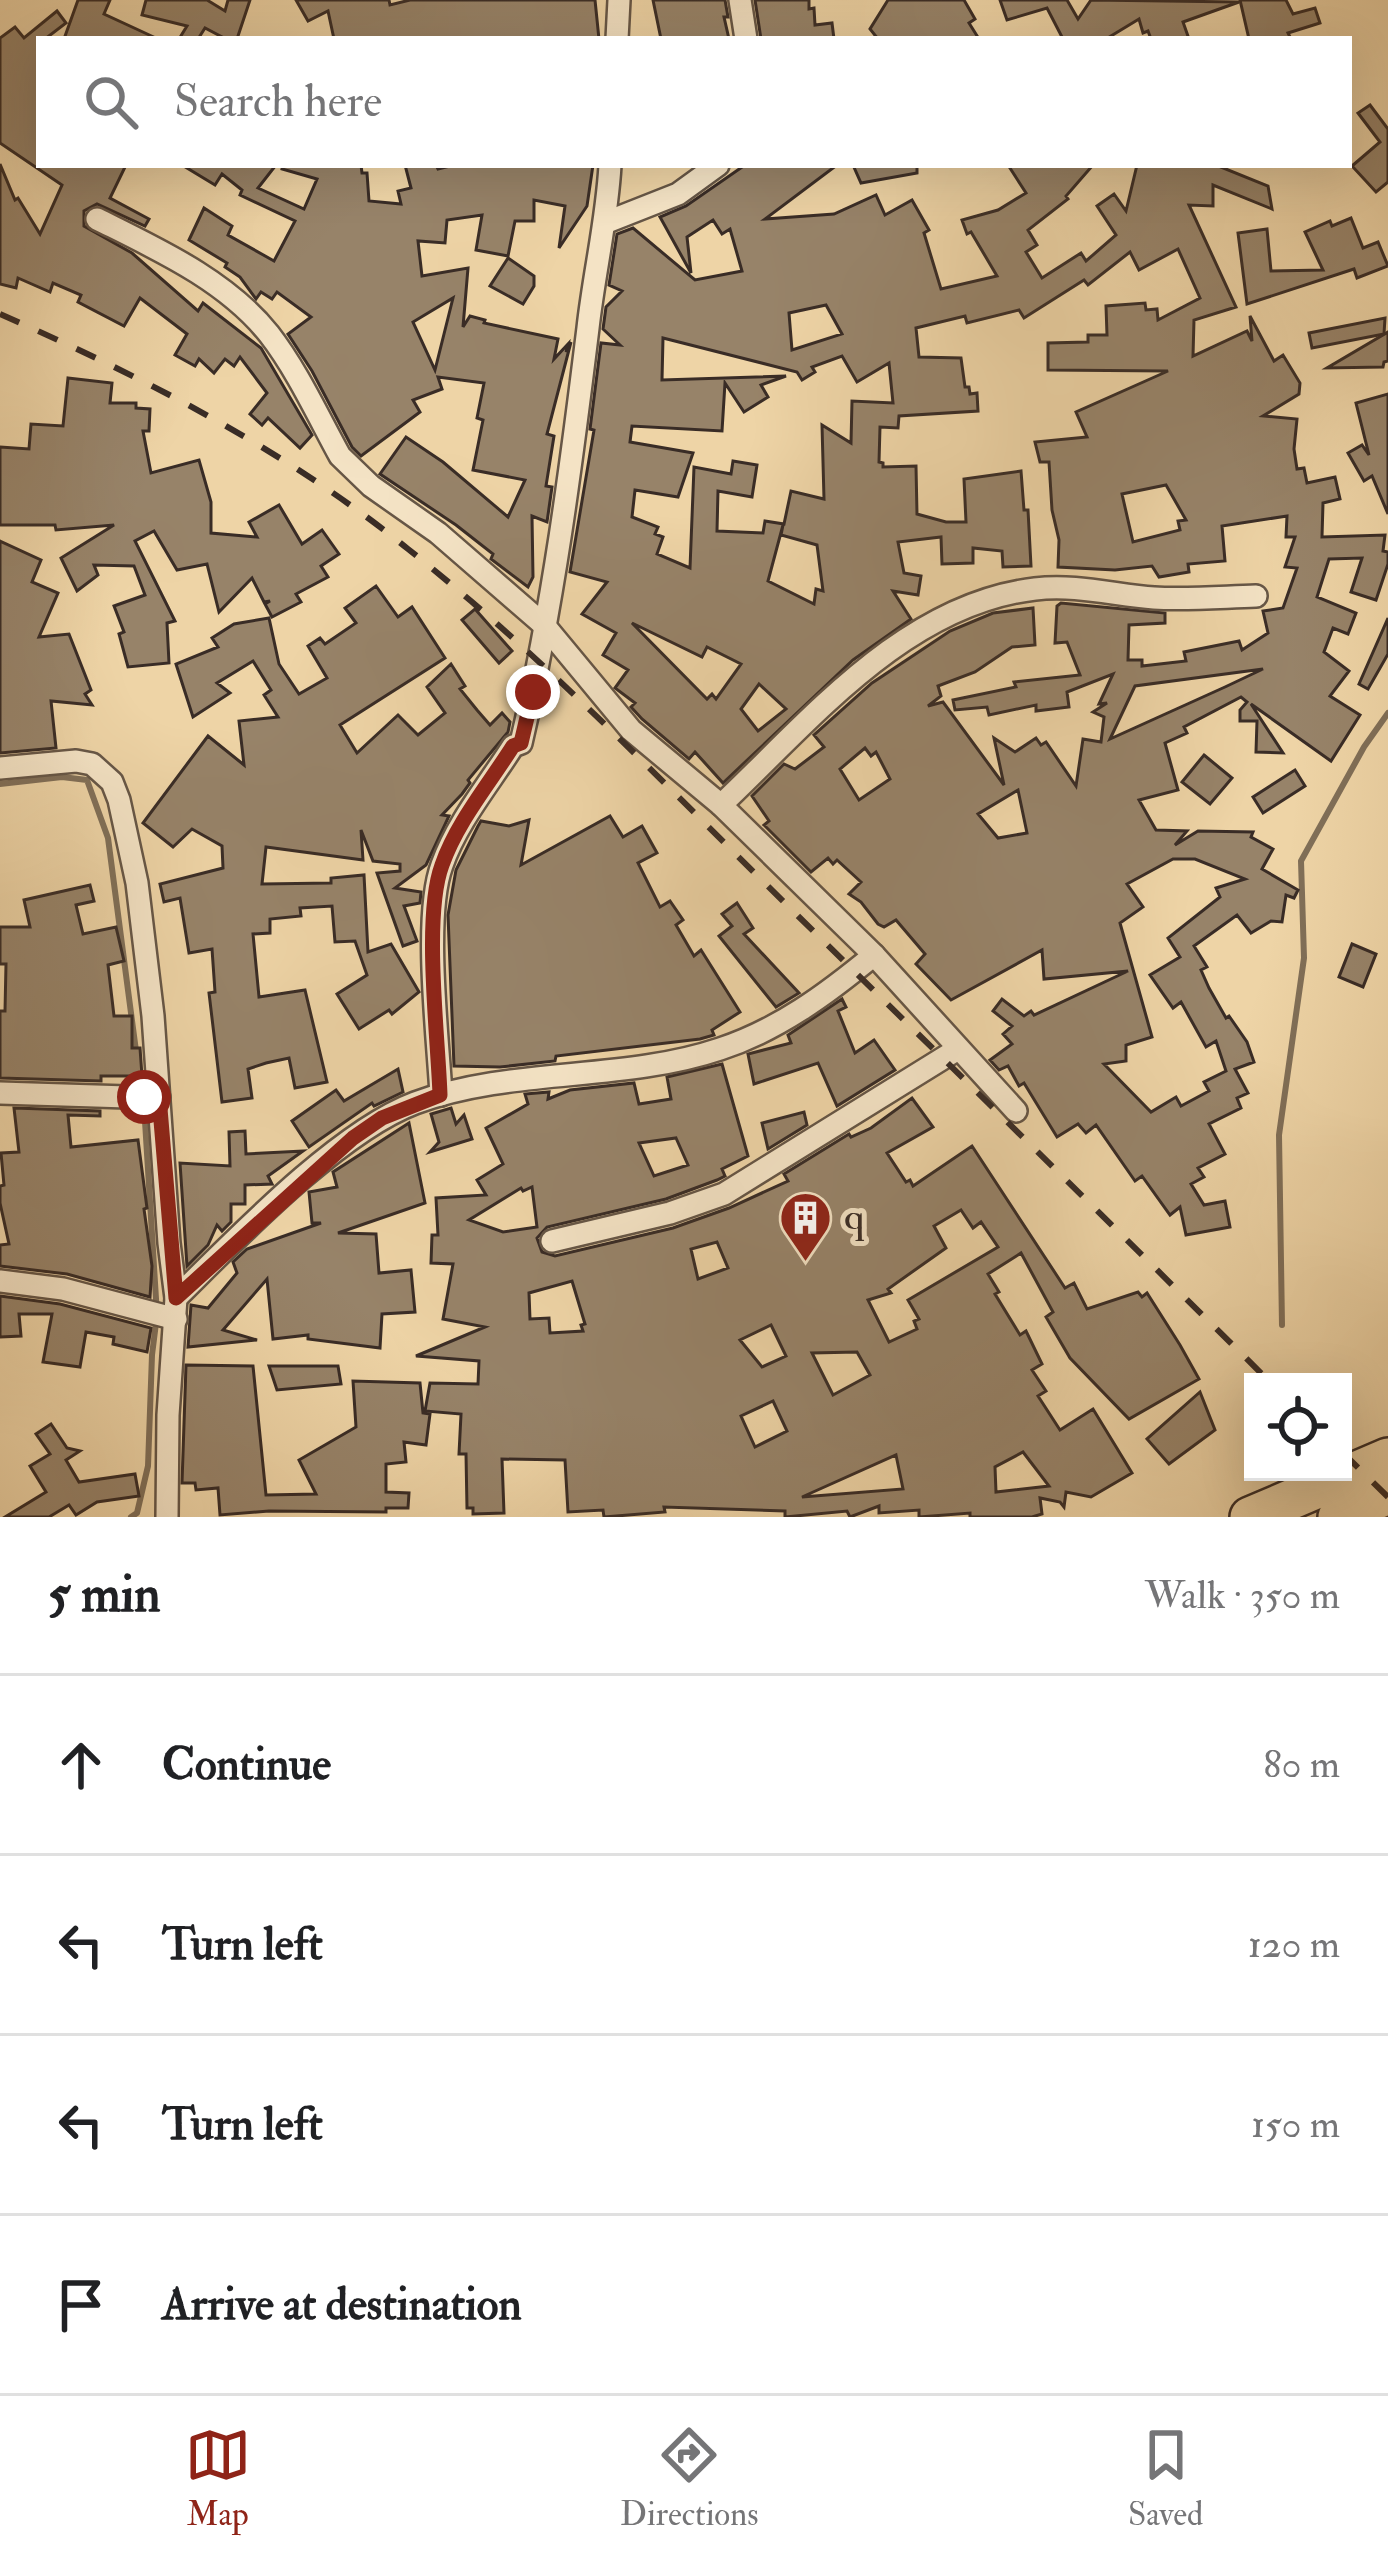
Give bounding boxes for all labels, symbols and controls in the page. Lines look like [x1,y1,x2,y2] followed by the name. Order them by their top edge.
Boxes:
[36,36,1352,168] search box
[78,69,144,135] icon: search
[174,74,382,130] text: Search here
[506,665,560,719] route end
[117,1070,171,1124] route start
[777,1189,833,1263] building icon: q
[844,1193,865,1242] place label: q
[1244,1373,1352,1481] map controls
[1244,1373,1352,1481] button: locate
[48,1563,161,1627] text: 5 min
[1145,1571,1340,1620] text: Walk · 350 m
[48,1732,114,1798] icon: ahead
[162,1737,331,1793] text: Continue
[1263,1740,1340,1789] text: 80 m
[48,1912,114,1978] icon: left
[162,1917,323,1973] text: Turn left
[1248,1920,1340,1969] text: 120 m
[48,2092,114,2158] icon: left
[162,2097,323,2153] text: Turn left
[1251,2100,1340,2149] text: 150 m
[48,2272,114,2338] icon: arrive
[162,2277,522,2333] text: Arrive at destination
[185,2422,251,2535] tab: Map
[620,2422,759,2535] tab: Directions
[1128,2422,1203,2535] tab: Saved

